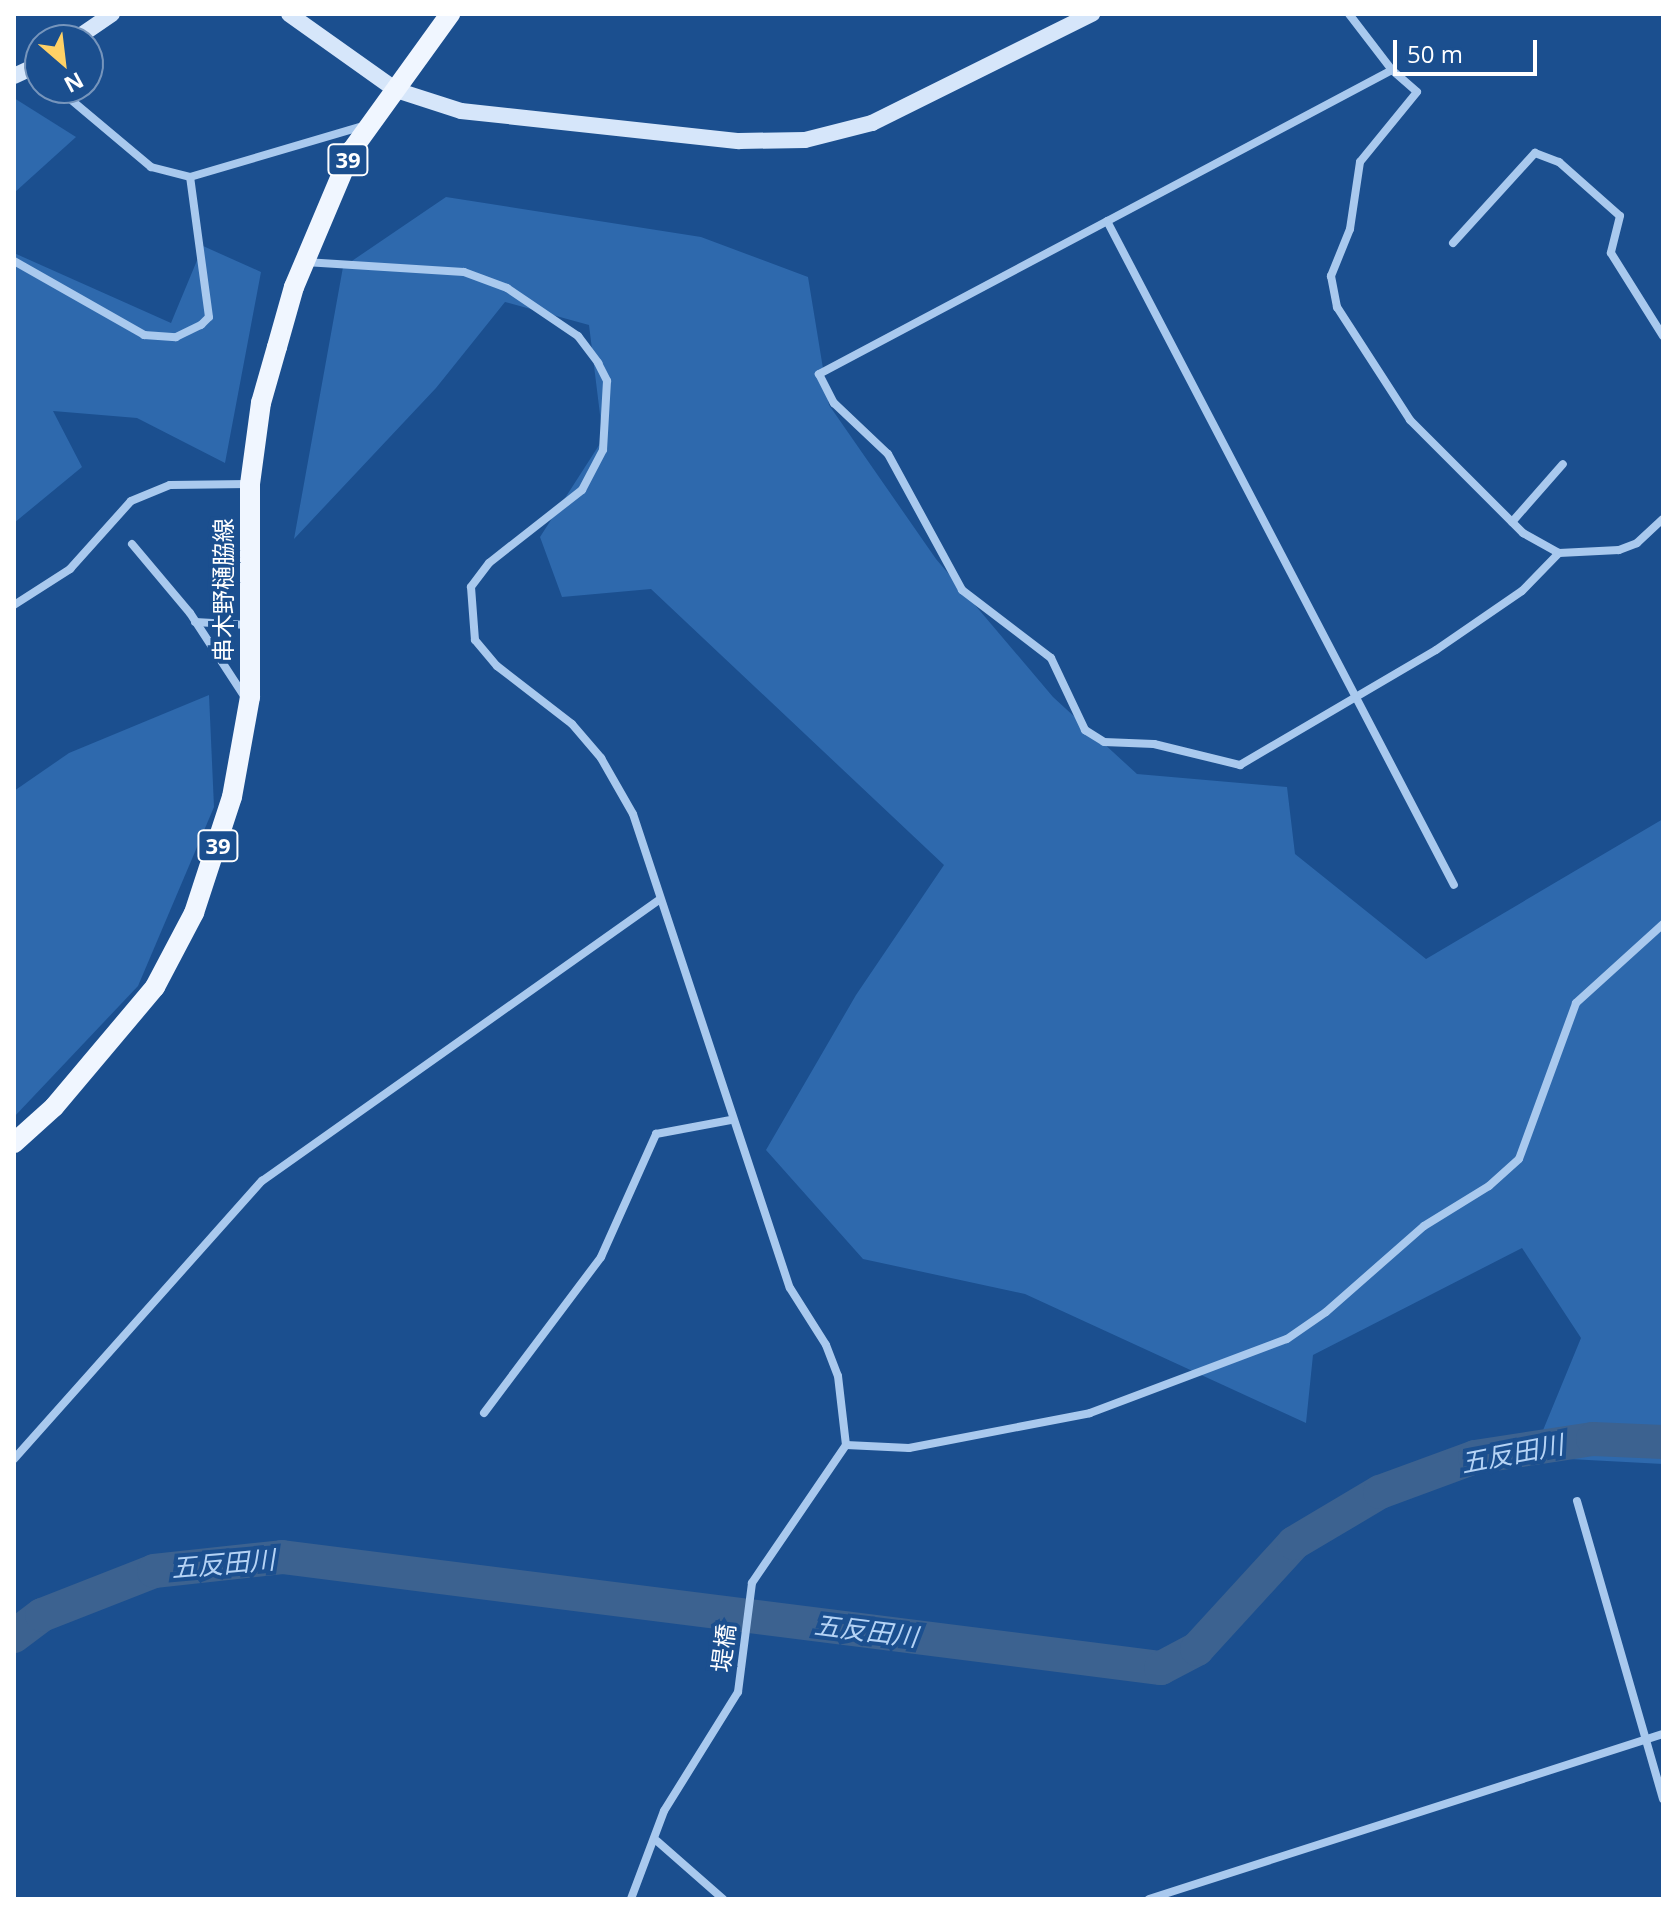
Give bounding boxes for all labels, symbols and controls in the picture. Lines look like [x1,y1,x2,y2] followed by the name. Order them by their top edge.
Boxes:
[24,24,104,104] north arrow
[1397,24,1541,74] scale bar
[1407,37,1463,70] text: 50 m
[59,66,89,101] text: N
[326,142,370,178] road number: 39
[209,518,237,662] street label: 串木野樋脇線
[196,828,240,864] road number: 39
[1458,1429,1566,1479] water label: 五反田川
[170,1544,276,1584] water label: 五反田川
[812,1609,920,1653] water label: 五反田川
[706,1622,740,1674] street label: 堤橋

